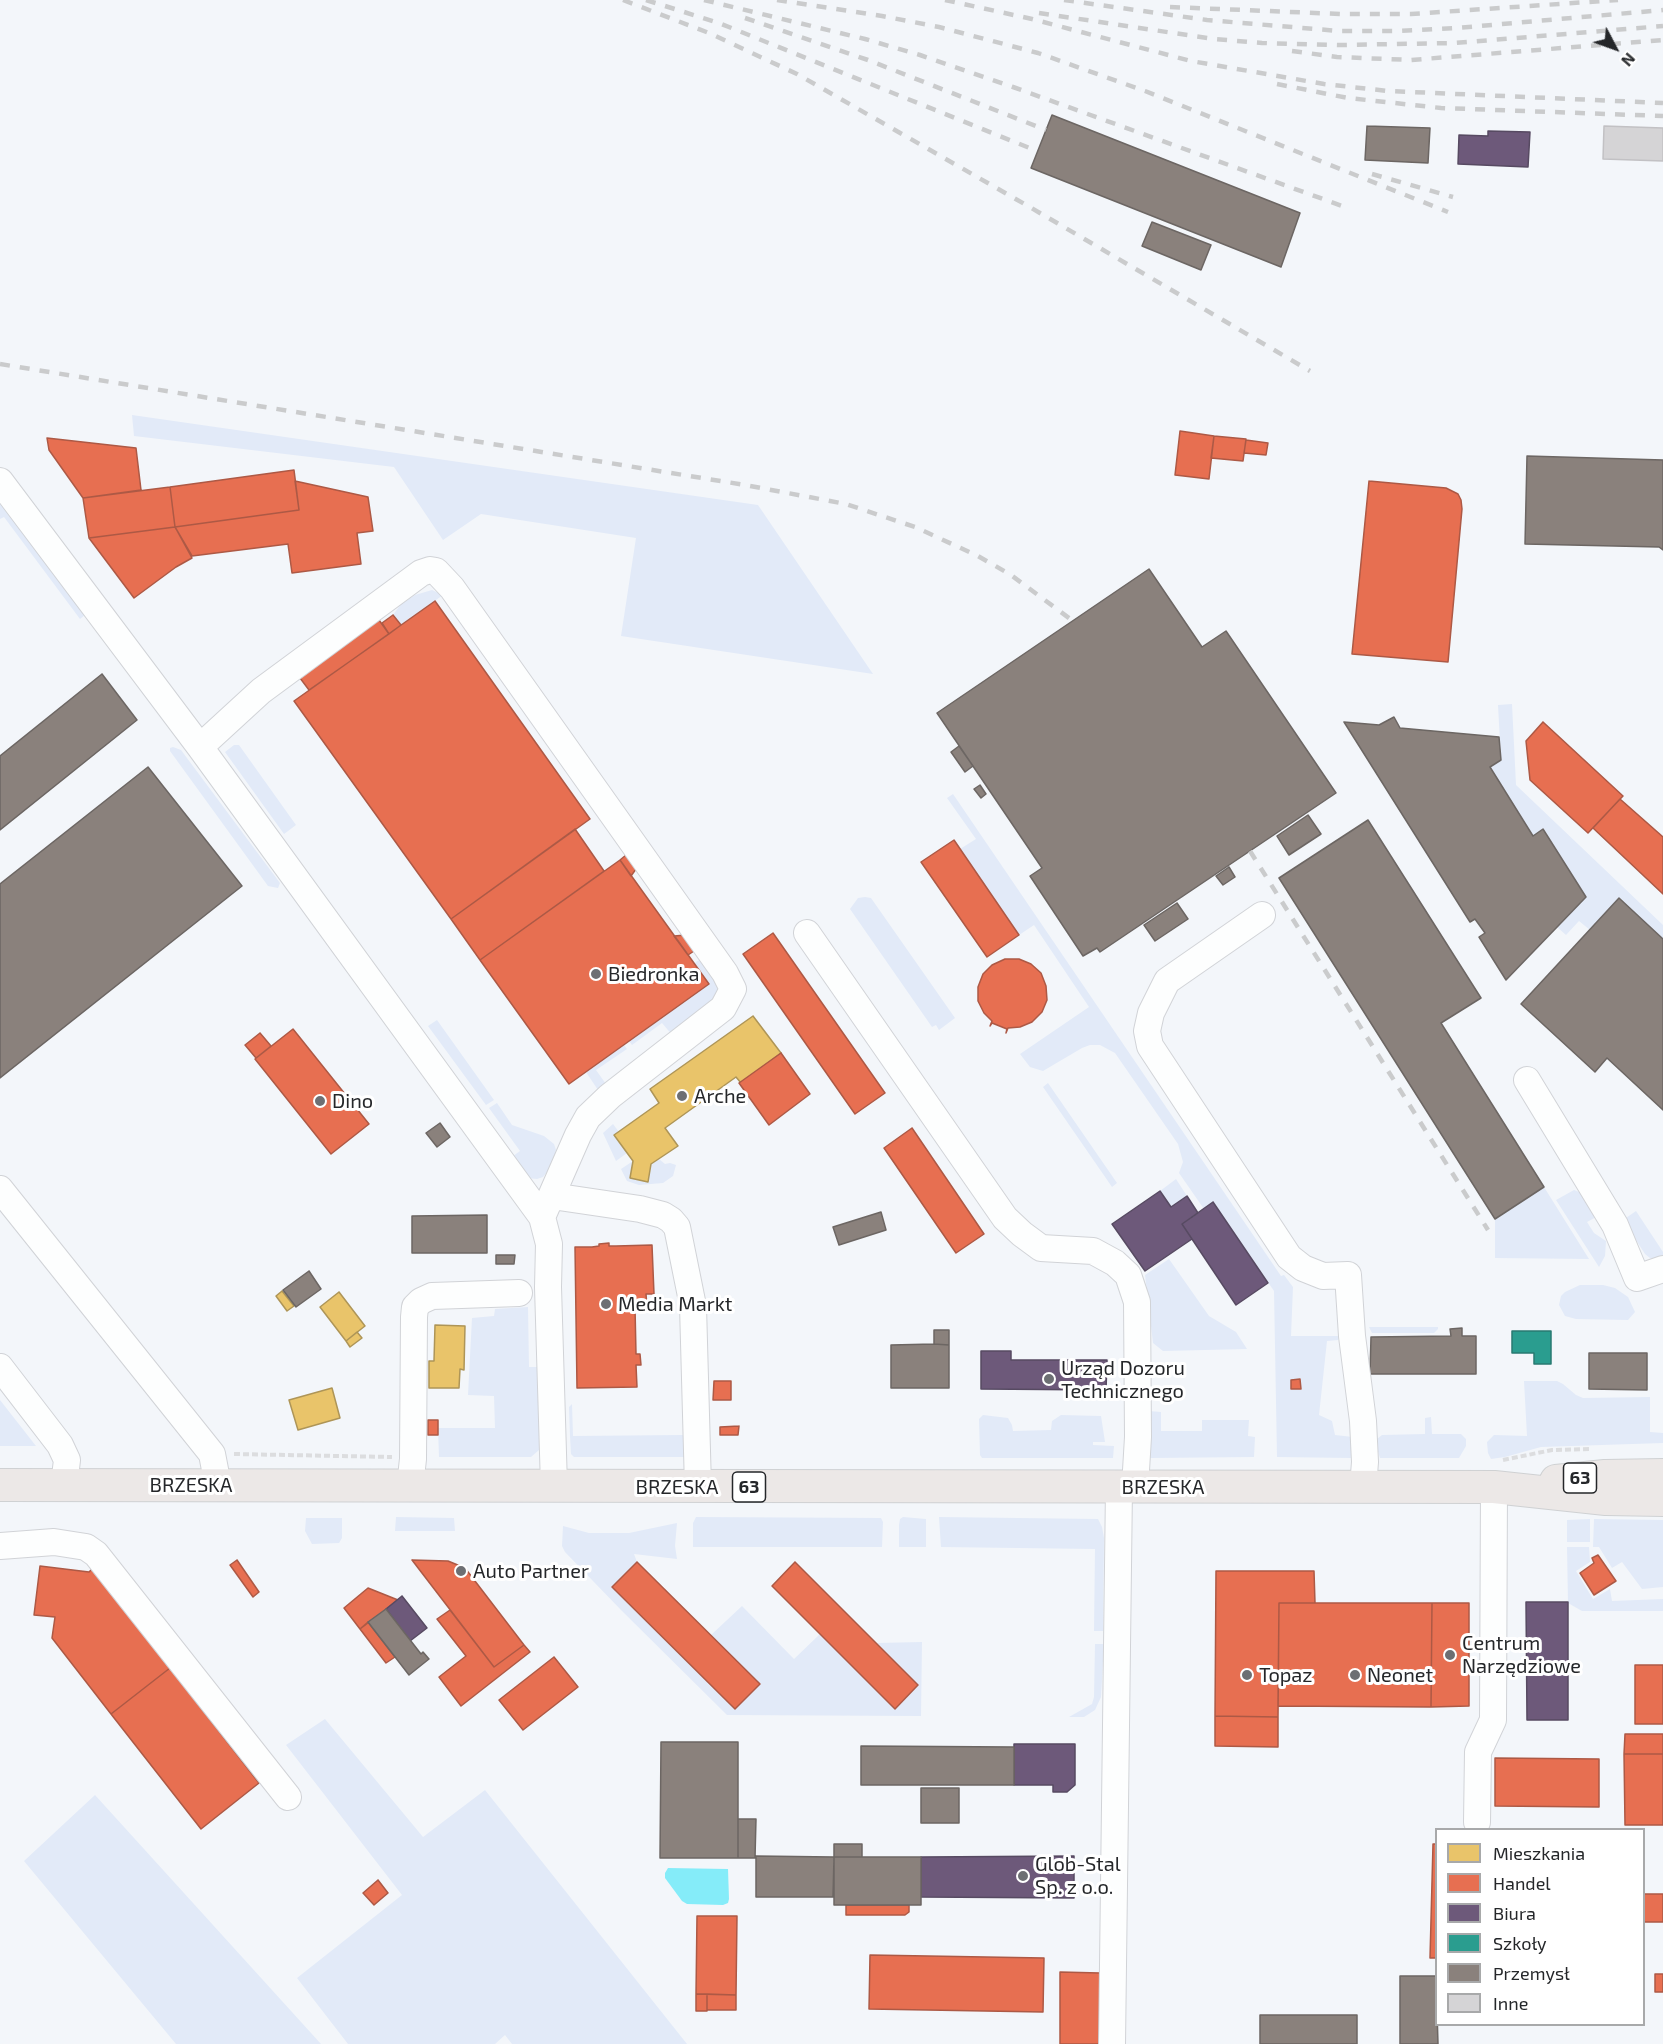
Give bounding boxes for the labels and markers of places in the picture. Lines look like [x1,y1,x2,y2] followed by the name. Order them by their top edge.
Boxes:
[608,962,699,986] place label: Biedronka
[589,967,603,981] marker: Biedronka
[694,1084,746,1108] place label: Arche
[332,1089,373,1113] place label: Dino
[675,1089,689,1103] marker: Arche
[313,1094,327,1108] marker: Dino
[618,1292,732,1316] place label: Media Markt
[599,1297,613,1311] marker: Media Markt
[1061,1356,1185,1403] place label: Urząd Dozoru Technicznego
[1042,1372,1056,1386] marker: Urząd Dozoru Technicznego
[473,1559,589,1583] place label: Auto Partner
[454,1564,468,1578] marker: Auto Partner
[1462,1631,1581,1678] place label: Centrum Narzędziowe
[1443,1648,1457,1662] marker: Centrum Narzędziowe
[1259,1663,1313,1687] place label: Topaz
[1367,1663,1433,1687] place label: Neonet
[1240,1668,1254,1682] marker: Topaz
[1348,1668,1362,1682] marker: Neonet
[1035,1852,1121,1899] place label: Glob-Stal Sp. z o.o.
[1016,1869,1030,1883] marker: Glob-Stal Sp. z o.o.

